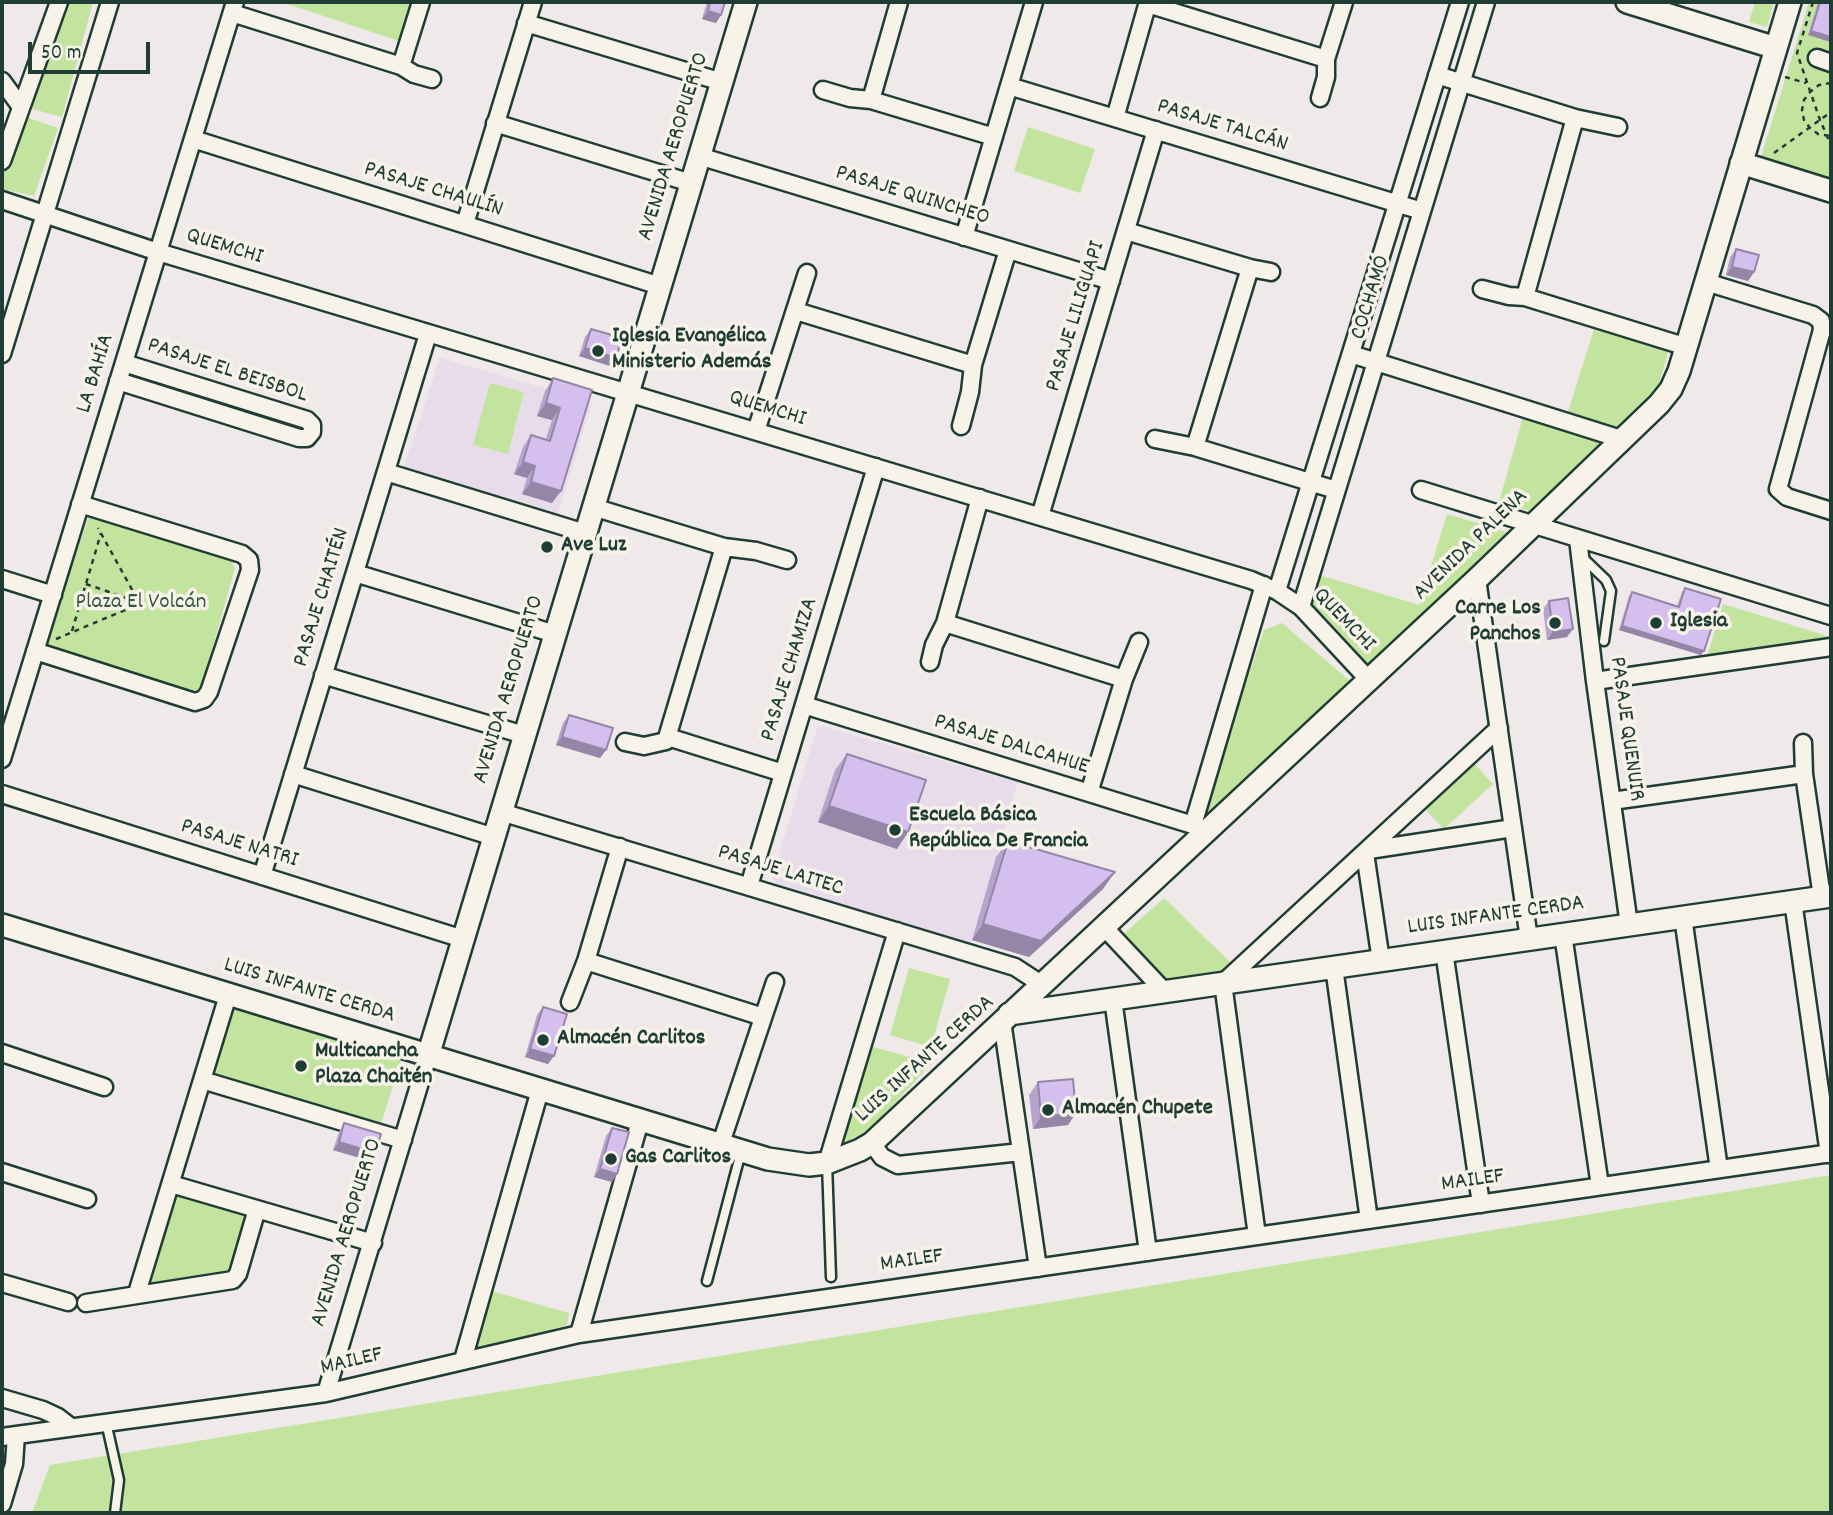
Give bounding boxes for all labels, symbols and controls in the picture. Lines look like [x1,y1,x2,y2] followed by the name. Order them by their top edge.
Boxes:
[32,28,154,72] scale bar
[41,39,81,69] text: 50 m
[633,50,717,244] street label: AVENIDA AEROPUERTO
[1153,94,1291,160] street label: PASAJE TALCÁN
[360,157,506,225] street label: PASAJE CHAULÍN
[832,160,992,234] street label: PASAJE QUINCHEO
[182,223,266,273] street label: QUEMCHI
[1041,239,1113,395] street label: PASAJE LILIGUAPI
[1346,253,1398,343] street label: COCHAMÓ
[612,324,771,378] place label: Iglesia Evangélica Ministerio Además
[72,331,122,417] street label: LA BAHÍA
[143,333,311,411] street label: PASAJE EL BEISBOL
[590,343,606,359] marker: Iglesia Evangélica Ministerio Además
[725,385,809,435] street label: QUEMCHI
[1409,484,1535,608] street label: AVENIDA PALENA
[289,525,357,671] street label: PASAJE CHAITÉN
[561,533,627,561] place label: Ave Luz
[539,539,555,555] marker: Ave Luz
[1306,583,1380,659] street label: QUEMCHI
[76,590,206,618] park label: Plaza El Volcán
[468,593,552,787] street label: AVENIDA AEROPUERTO
[756,595,826,745] street label: PASAJE CHAMIZA
[1455,596,1541,650] place label: Carne Los Panchos
[1670,609,1727,637] place label: Iglesia
[1547,615,1563,631] marker: Carne Los Panchos
[1648,615,1664,631] marker: Iglesia
[1601,655,1649,803] street label: PASAJE QUENUIR
[930,709,1092,783] street label: PASAJE DALCAHUE
[909,803,1087,857] place label: Escuela Básica República De Francia
[177,814,301,876] street label: PASAJE NATRI
[887,822,903,838] marker: Escuela Básica República De Francia
[714,840,846,904] street label: PASAJE LAITEC
[1406,891,1586,943] street label: LUIS INFANTE CERDA
[220,953,398,1031] street label: LUIS INFANTE CERDA
[851,990,1001,1130] street label: LUIS INFANTE CERDA
[557,1026,705,1054] place label: Almacén Carlitos
[535,1032,551,1048] marker: Almacén Carlitos
[315,1039,432,1093] place label: Multicancha Plaza Chaitén
[293,1058,309,1074] marker: Multicancha Plaza Chaitén
[1062,1096,1213,1124] place label: Almacén Chupete
[1040,1102,1056,1118] marker: Almacén Chupete
[306,1136,390,1330] street label: AVENIDA AEROPUERTO
[625,1145,731,1173] place label: Gas Carlitos
[603,1151,619,1167] marker: Gas Carlitos
[1440,1164,1506,1200] street label: MAILEF
[879,1244,945,1280] street label: MAILEF
[318,1342,386,1384] street label: MAILEF

